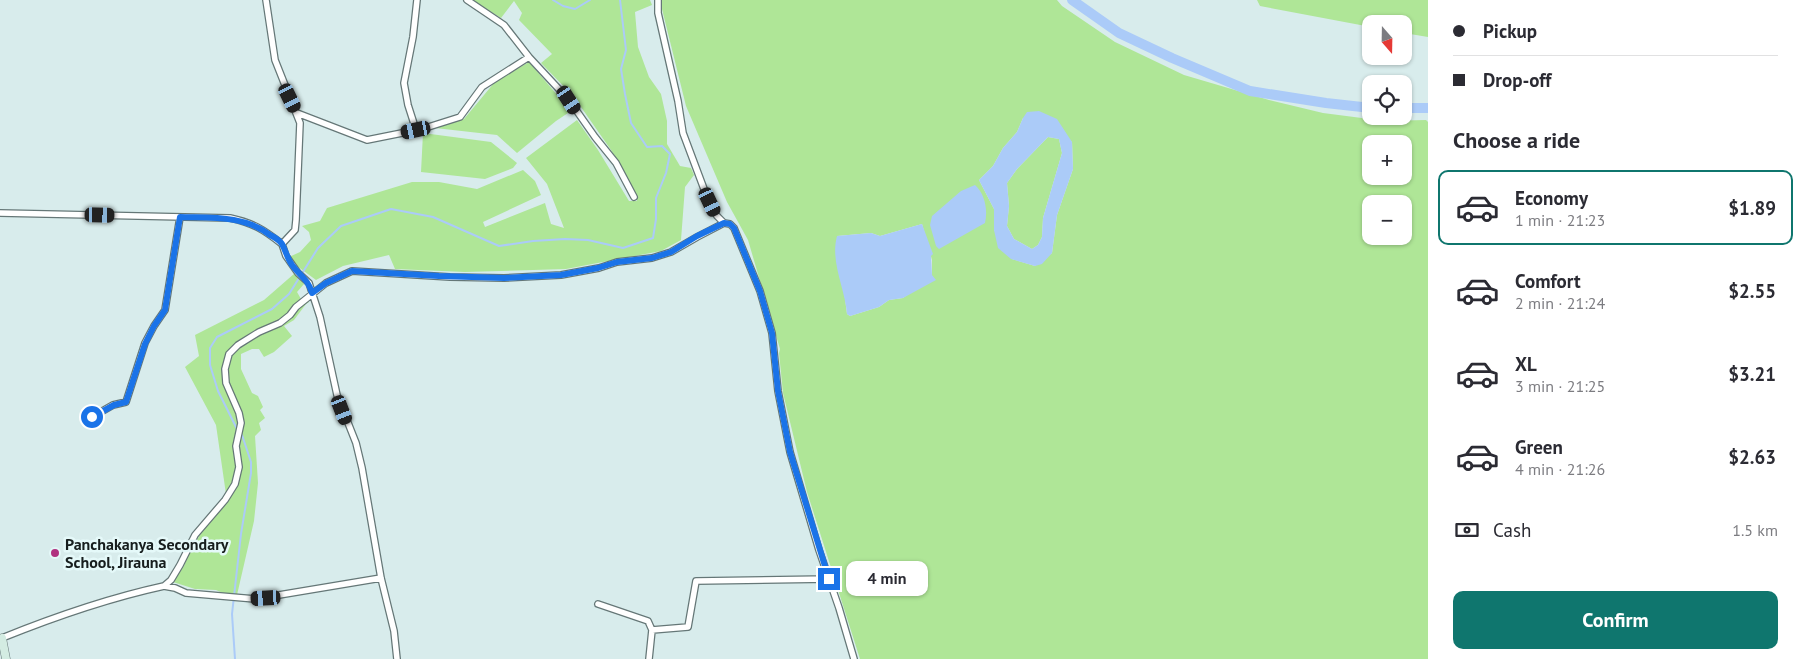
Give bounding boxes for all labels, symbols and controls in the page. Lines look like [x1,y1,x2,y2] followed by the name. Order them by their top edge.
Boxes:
[1362,15,1412,65] north arrow
[1362,15,1412,245] map controls
[1483,19,1537,43] text: Pickup
[1483,68,1551,92] text: Drop-off
[1362,75,1412,125] button: locate
[276,81,303,115] car
[554,83,583,117] car
[399,120,432,140] car
[1453,126,1580,154] text: Choose a ride
[1362,135,1412,185] button: +
[696,185,723,219] car
[1455,185,1500,230] icon: car
[1515,186,1588,210] text: Economy
[1362,195,1412,245] button: −
[1728,196,1776,220] text: $1.89
[84,207,115,223] car
[1515,210,1605,230] text: 1 min · 21:23
[1455,268,1500,313] icon: car
[1515,269,1581,293] text: Comfort
[1728,279,1776,303] text: $2.55
[1515,293,1605,313] text: 2 min · 21:24
[1455,351,1500,396] icon: car
[1515,352,1537,376] text: XL
[1728,362,1776,386] text: $3.21
[1515,376,1605,396] text: 3 min · 21:25
[329,393,354,427] car
[81,406,103,428] route start
[1455,434,1500,479] icon: car
[1515,435,1563,459] text: Green
[1728,445,1776,469] text: $2.63
[1515,459,1605,479] text: 4 min · 21:26
[1453,516,1481,544] icon: cash
[1493,518,1531,542] text: Cash
[1732,520,1778,540] text: 1.5 km
[65,534,229,572] place label: Panchakanya Secondary School, Jirauna
[49,547,61,559] marker: Panchakanya Secondary School, Jirauna
[846,562,929,596] callout: 4 min
[818,568,840,590] route end
[867,568,907,588] text: 4 min
[250,590,281,606] car
[1453,591,1778,649] button: Confirm

